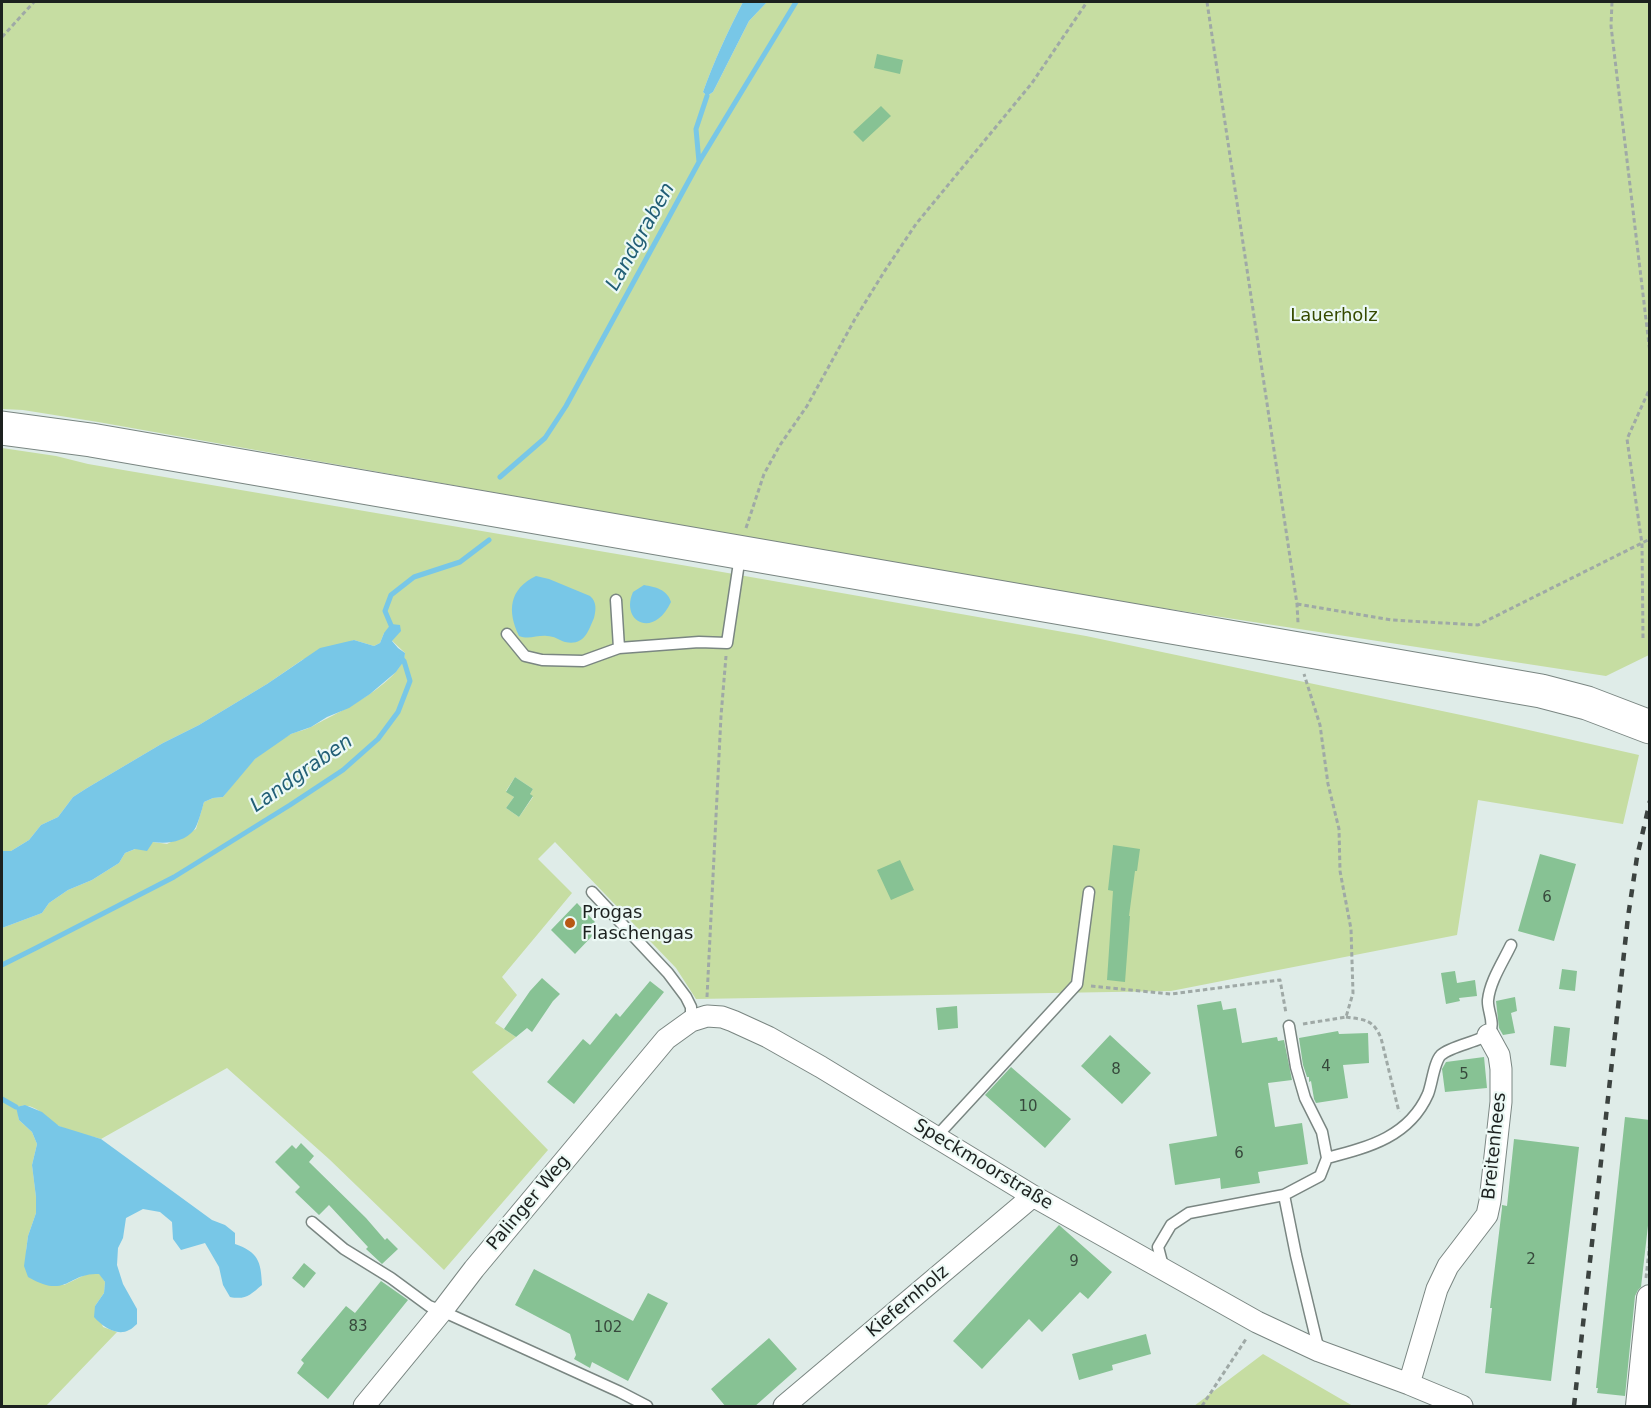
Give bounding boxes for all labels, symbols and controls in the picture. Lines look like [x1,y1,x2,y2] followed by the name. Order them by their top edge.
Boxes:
[602,179,680,295] water label: Landgraben
[1290,305,1378,327] park label: Lauerholz
[246,730,358,818] water label: Landgraben
[1542,889,1552,907] house number: 6
[582,902,693,944] place label: Progas Flaschengas
[563,916,577,930] marker: Progas Flaschengas
[1321,1058,1331,1076] house number: 4
[1111,1061,1121,1079] house number: 8
[1459,1066,1469,1084] house number: 5
[1479,1091,1511,1201] street label: Breitenhees
[1018,1098,1038,1116] house number: 10
[910,1115,1056,1215] street label: Speckmoorstraße
[1234,1145,1244,1163] house number: 6
[483,1151,575,1255] street label: Palinger Weg
[1526,1251,1536,1269] house number: 2
[1069,1253,1079,1271] house number: 9
[863,1261,953,1343] street label: Kiefernholz
[348,1318,368,1336] house number: 83
[594,1319,622,1337] house number: 102

